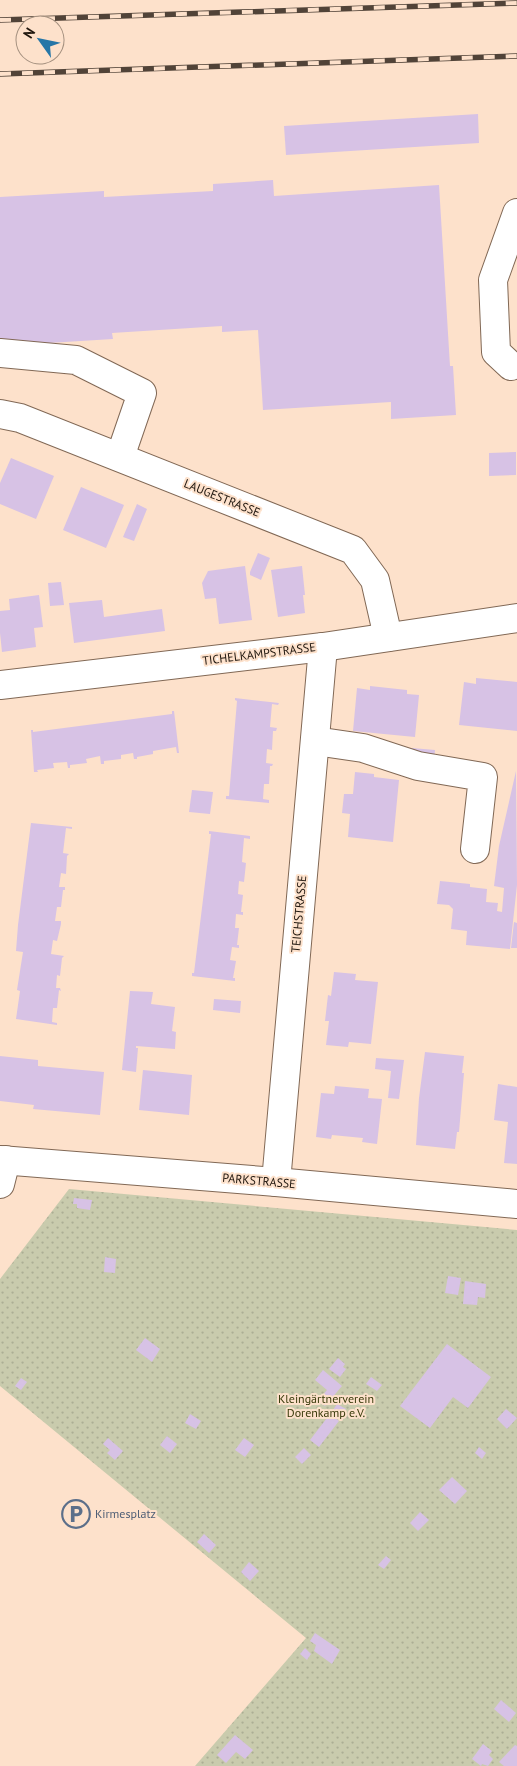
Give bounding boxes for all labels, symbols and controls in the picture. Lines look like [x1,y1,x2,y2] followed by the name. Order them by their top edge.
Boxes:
[15,15,65,65] north arrow
[19,24,39,42] text: N
[182,475,263,520] street label: LAUGESTRASSE
[201,639,316,668] street label: TICHELKAMPSTRASSE
[288,875,309,953] street label: TEICHSTRASSE
[222,1170,296,1191] street label: PARKSTRASSE
[278,1391,374,1420] park label: Kleingärtnerverein Dorenkamp e.V.
[61,1499,91,1529] parking icon: Kirmesplatz
[95,1506,156,1521] place label: Kirmesplatz

